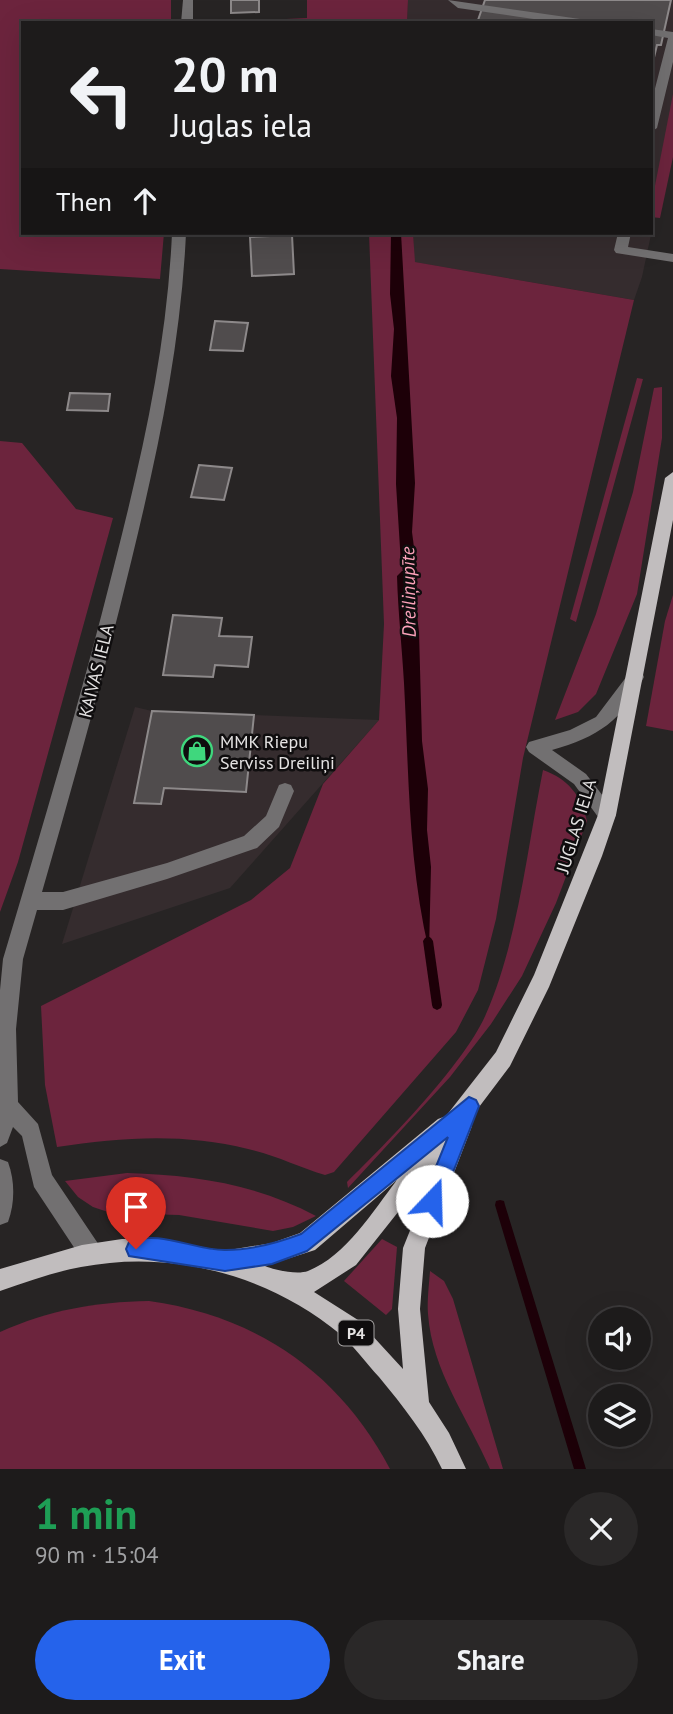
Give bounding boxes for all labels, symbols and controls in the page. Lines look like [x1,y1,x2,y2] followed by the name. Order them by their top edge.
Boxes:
[171,42,278,106] text: 20 m
[56,49,147,140] icon: left
[171,104,312,146] text: Juglas iela
[126,182,164,220] icon: ahead
[56,185,112,218] text: Then
[395,546,421,638] water label: Dreiliņupīte
[73,622,119,720] street label: KAIVAS IELA
[220,730,335,774] place label: MMK Riepu Serviss Dreiliņi
[180,734,214,768] shop icon: MMK Riepu Serviss Dreiliņi
[551,776,601,877] street label: JUGLAS IELA
[395,1164,469,1238] position arrow
[106,1177,166,1249] pin
[117,1188,155,1226] icon: arrive
[588,1307,651,1447] map controls
[588,1307,651,1370] button: sound
[338,1320,374,1345] road number: P4
[588,1384,651,1447] button: layers
[35,1486,137,1541] text: 1 min
[564,1492,638,1566] button: close
[35,1540,159,1569] text: 90 m · 15:04
[35,1620,330,1700] button: Exit
[344,1620,638,1700] button: Share

